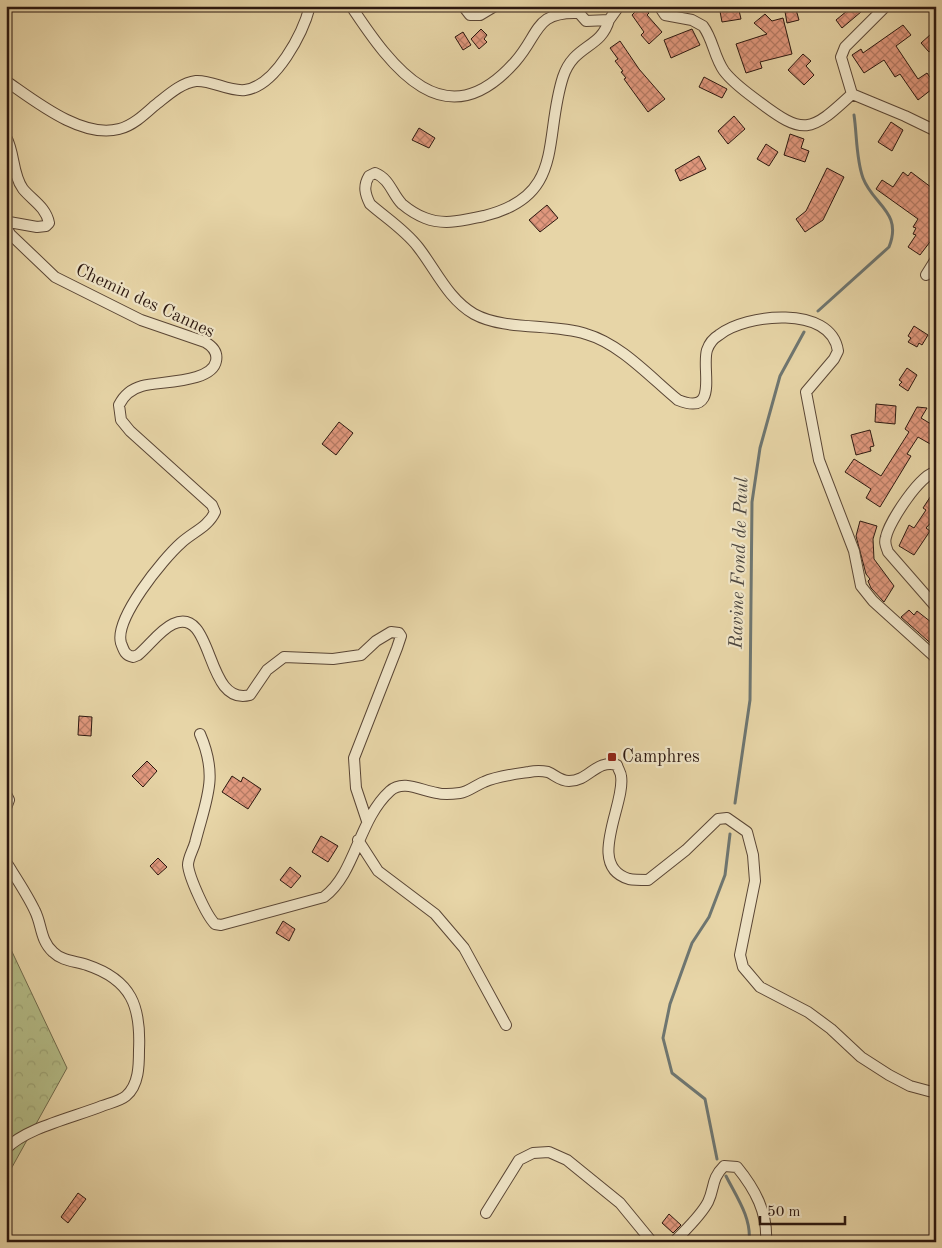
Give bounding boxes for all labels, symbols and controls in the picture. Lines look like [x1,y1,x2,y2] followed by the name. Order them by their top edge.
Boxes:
[73,261,217,341] street label: Chemin des Cannes
[727,476,753,650] water label: Ravine Fond de Paul
[622,748,700,766] place label: Camphres
[606,751,618,763] marker: Camphres
[760,1193,844,1225] scale bar
[767,1205,801,1220] text: 50 m

